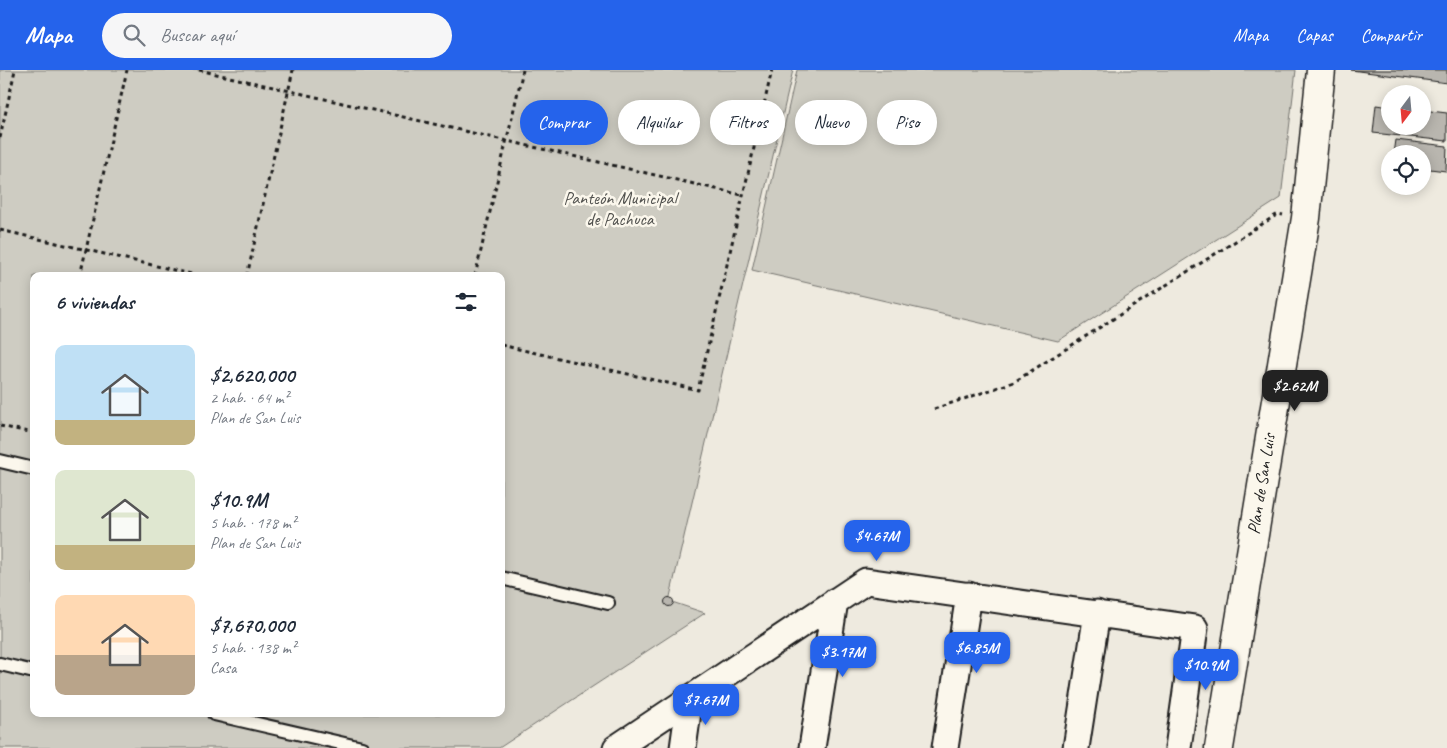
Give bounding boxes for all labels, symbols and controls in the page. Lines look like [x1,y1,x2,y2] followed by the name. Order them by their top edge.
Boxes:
[102,13,452,58] search box
[25,20,72,50] text: Mapa
[120,21,148,49] icon: search
[160,23,235,47] text: Buscar aquí
[1233,24,1268,46] text: Mapa
[1296,24,1333,46] text: Capas
[1361,24,1422,46] text: Compartir
[1381,85,1431,135] north arrow
[1381,85,1431,195] map controls
[520,100,608,145] chip: Comprar
[618,100,700,145] chip: Alquilar
[710,100,785,145] chip: Filtros
[795,100,867,145] chip: Nuevo
[877,100,937,145] chip: Piso
[1381,145,1431,195] button: locate
[564,187,679,230] park label: Panteón Municipal de Pachuca
[452,288,480,316] icon: filters
[55,289,134,315] text: 6 viviendas
[210,362,294,388] text: $2,620,000
[95,365,155,425] icon: home
[1254,370,1336,412] pin: $2.62M
[1273,376,1317,396] text: $2.62M
[210,388,289,408] text: 2 hab. · 64 m²
[210,408,300,428] text: Plan de San Luis
[1242,430,1280,536] street label: Plan de San Luis
[210,487,267,513] text: $10.9M
[95,490,155,550] icon: home
[210,513,296,533] text: 5 hab. · 178 m²
[836,520,918,562] pin: $4.67M
[855,526,899,546] text: $4.67M
[210,533,300,553] text: Plan de San Luis
[210,612,294,638] text: $7,670,000
[95,615,155,675] icon: home
[936,632,1018,674] pin: $6.85M
[802,636,884,678] pin: $3.17M
[210,638,296,658] text: 5 hab. · 138 m²
[955,638,999,658] text: $6.85M
[821,642,865,662] text: $3.17M
[1165,648,1247,691] pin: $10.9M
[1184,655,1228,675] text: $10.9M
[210,658,236,678] text: Casa
[665,684,747,726] pin: $7.67M
[684,690,728,710] text: $7.67M

